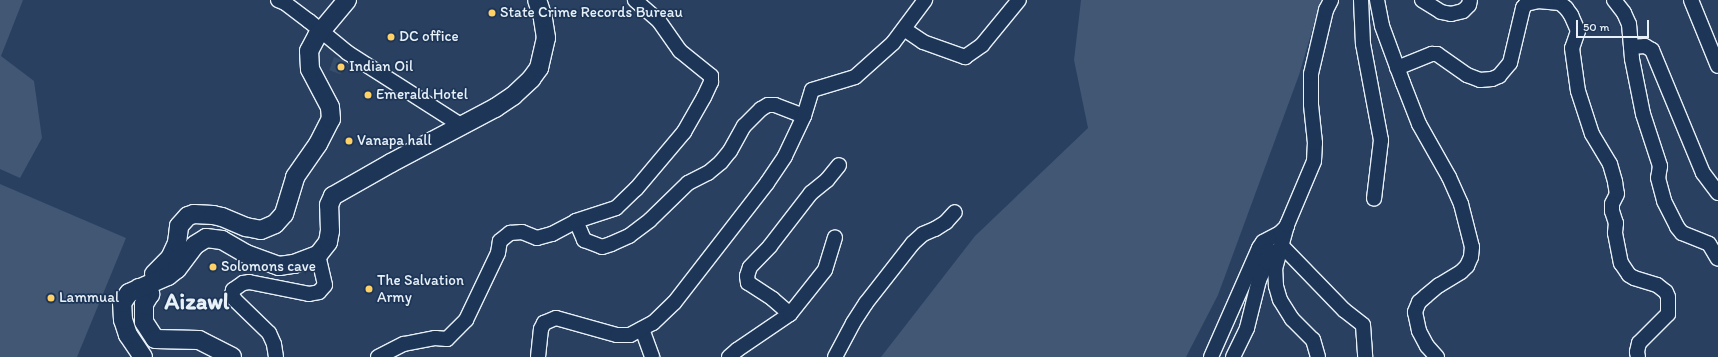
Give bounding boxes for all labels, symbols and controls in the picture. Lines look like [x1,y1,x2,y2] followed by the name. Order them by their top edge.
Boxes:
[500,4,682,22] place label: State Crime Records Bureau
[487,8,497,18] marker: State Crime Records Bureau
[1578,12,1651,38] scale bar
[1583,20,1609,34] text: 50 m
[399,28,459,46] place label: DC office
[386,32,396,42] marker: DC office
[349,58,413,76] place label: Indian Oil
[336,62,346,72] marker: Indian Oil
[376,86,468,104] place label: Emerald Hotel
[363,90,373,100] marker: Emerald Hotel
[357,132,432,150] place label: Vanapa hall
[344,136,354,146] marker: Vanapa hall
[221,258,316,276] place label: Solomons cave
[208,262,218,272] marker: Solomons cave
[377,271,464,306] place label: The Salvation Army
[364,284,374,294] marker: The Salvation Army
[165,287,229,315] district label: Aizawl
[59,289,119,307] place label: Lammual
[46,293,56,303] marker: Lammual

